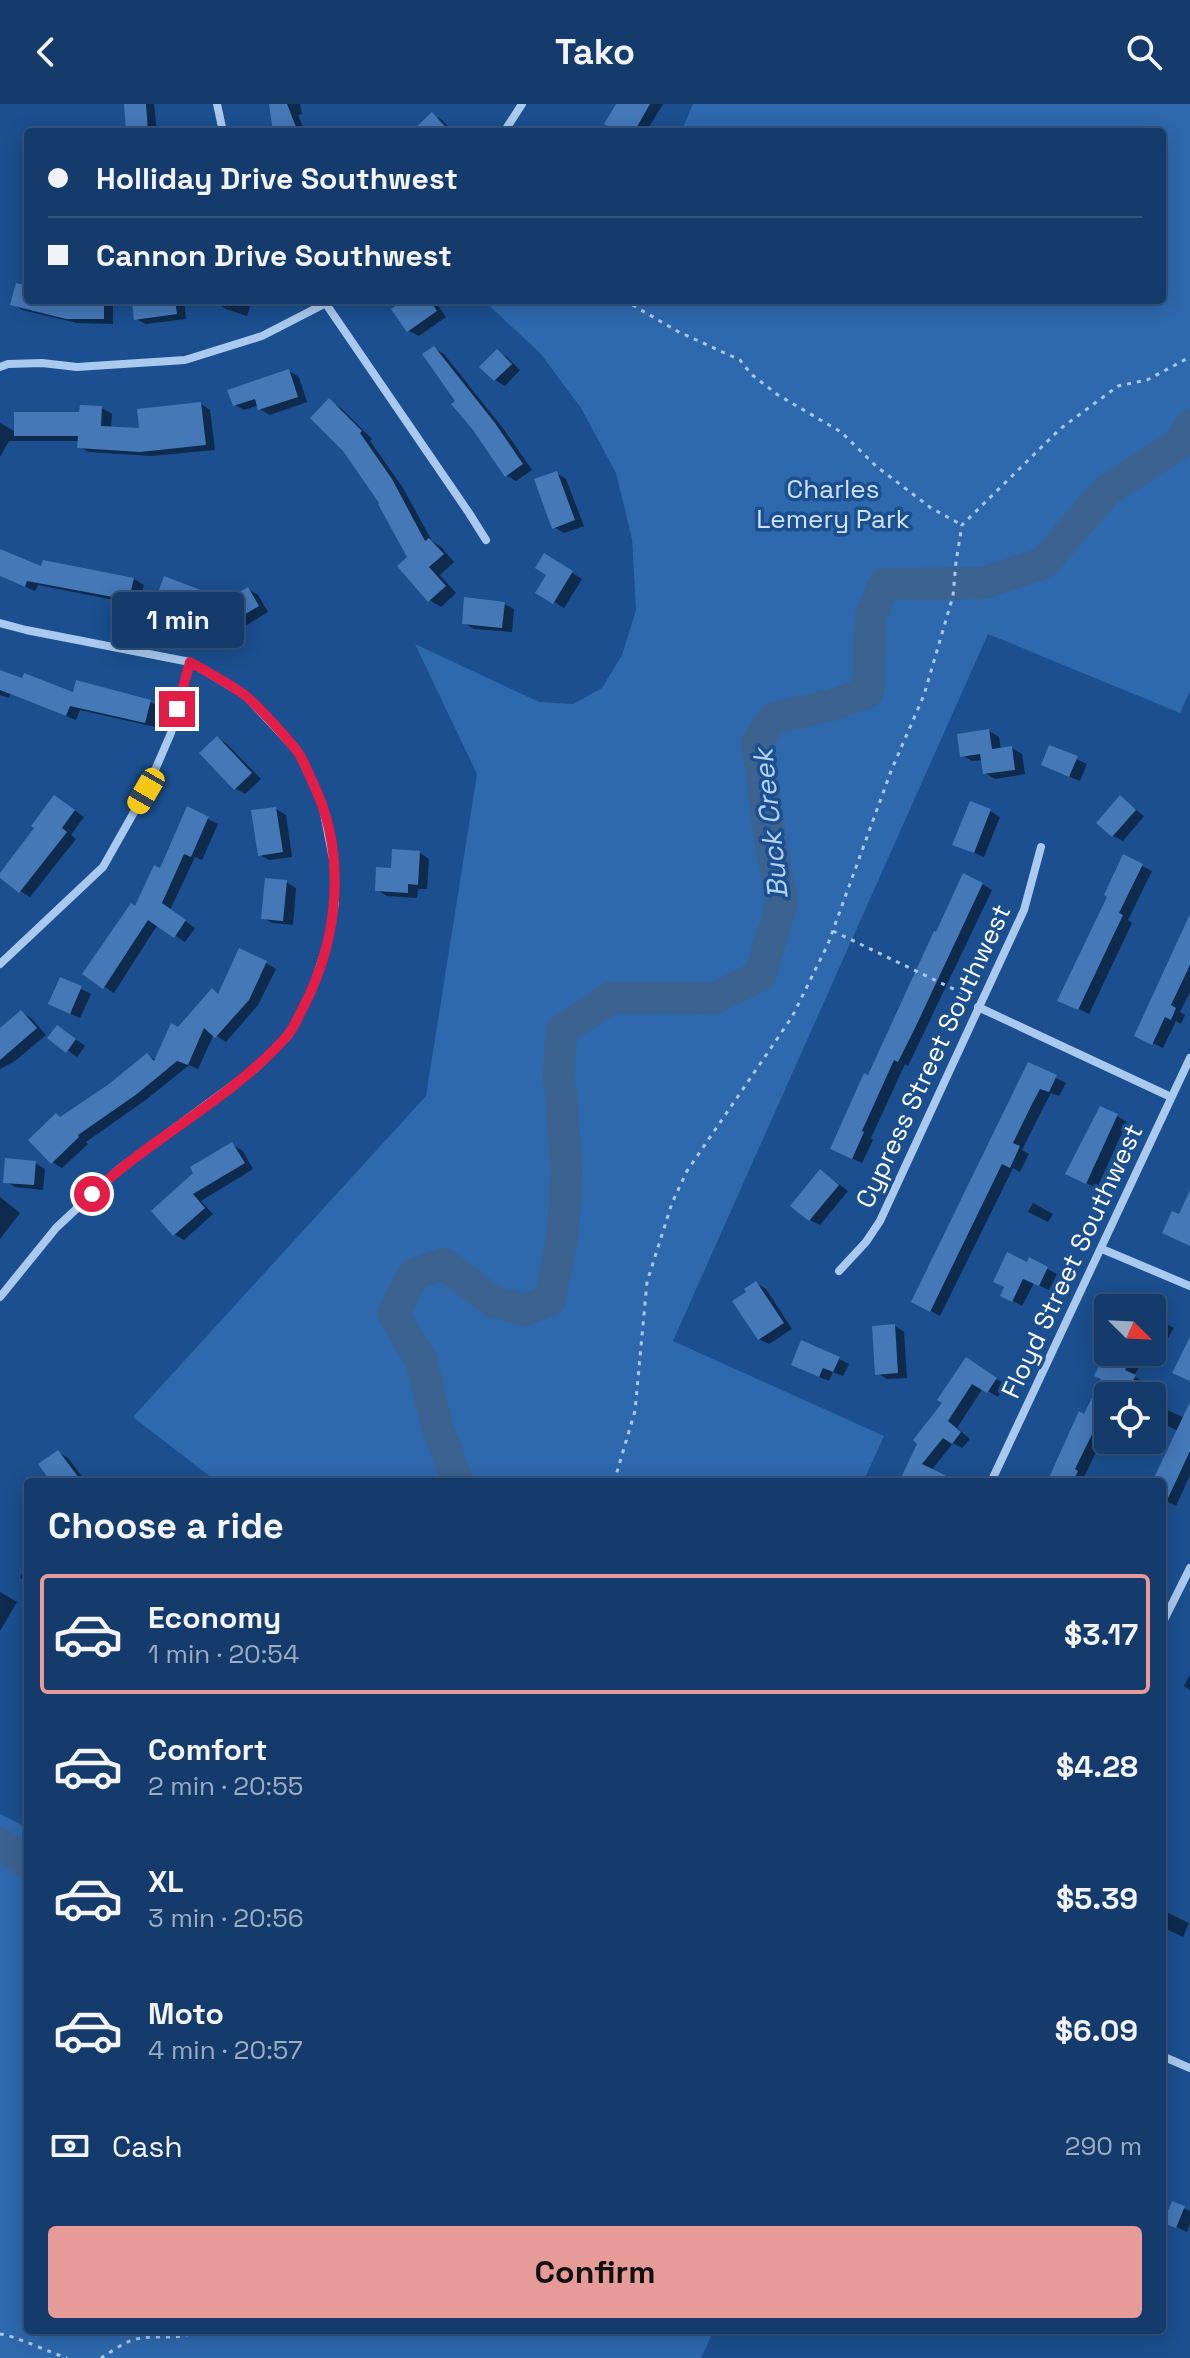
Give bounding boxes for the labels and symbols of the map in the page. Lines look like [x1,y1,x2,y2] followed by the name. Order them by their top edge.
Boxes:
[756,472,910,536] park label: Charles Lemery Park
[111,593,243,649] callout: 1 min
[159,691,195,727] route end
[744,744,796,901] water label: Buck Creek
[124,764,168,818] car
[848,899,1018,1213] street label: Cypress Street Southwest
[993,1118,1151,1404] street label: Floyd Street Southwest
[74,1176,110,1212] route start
[1094,1294,1166,1366] north arrow

